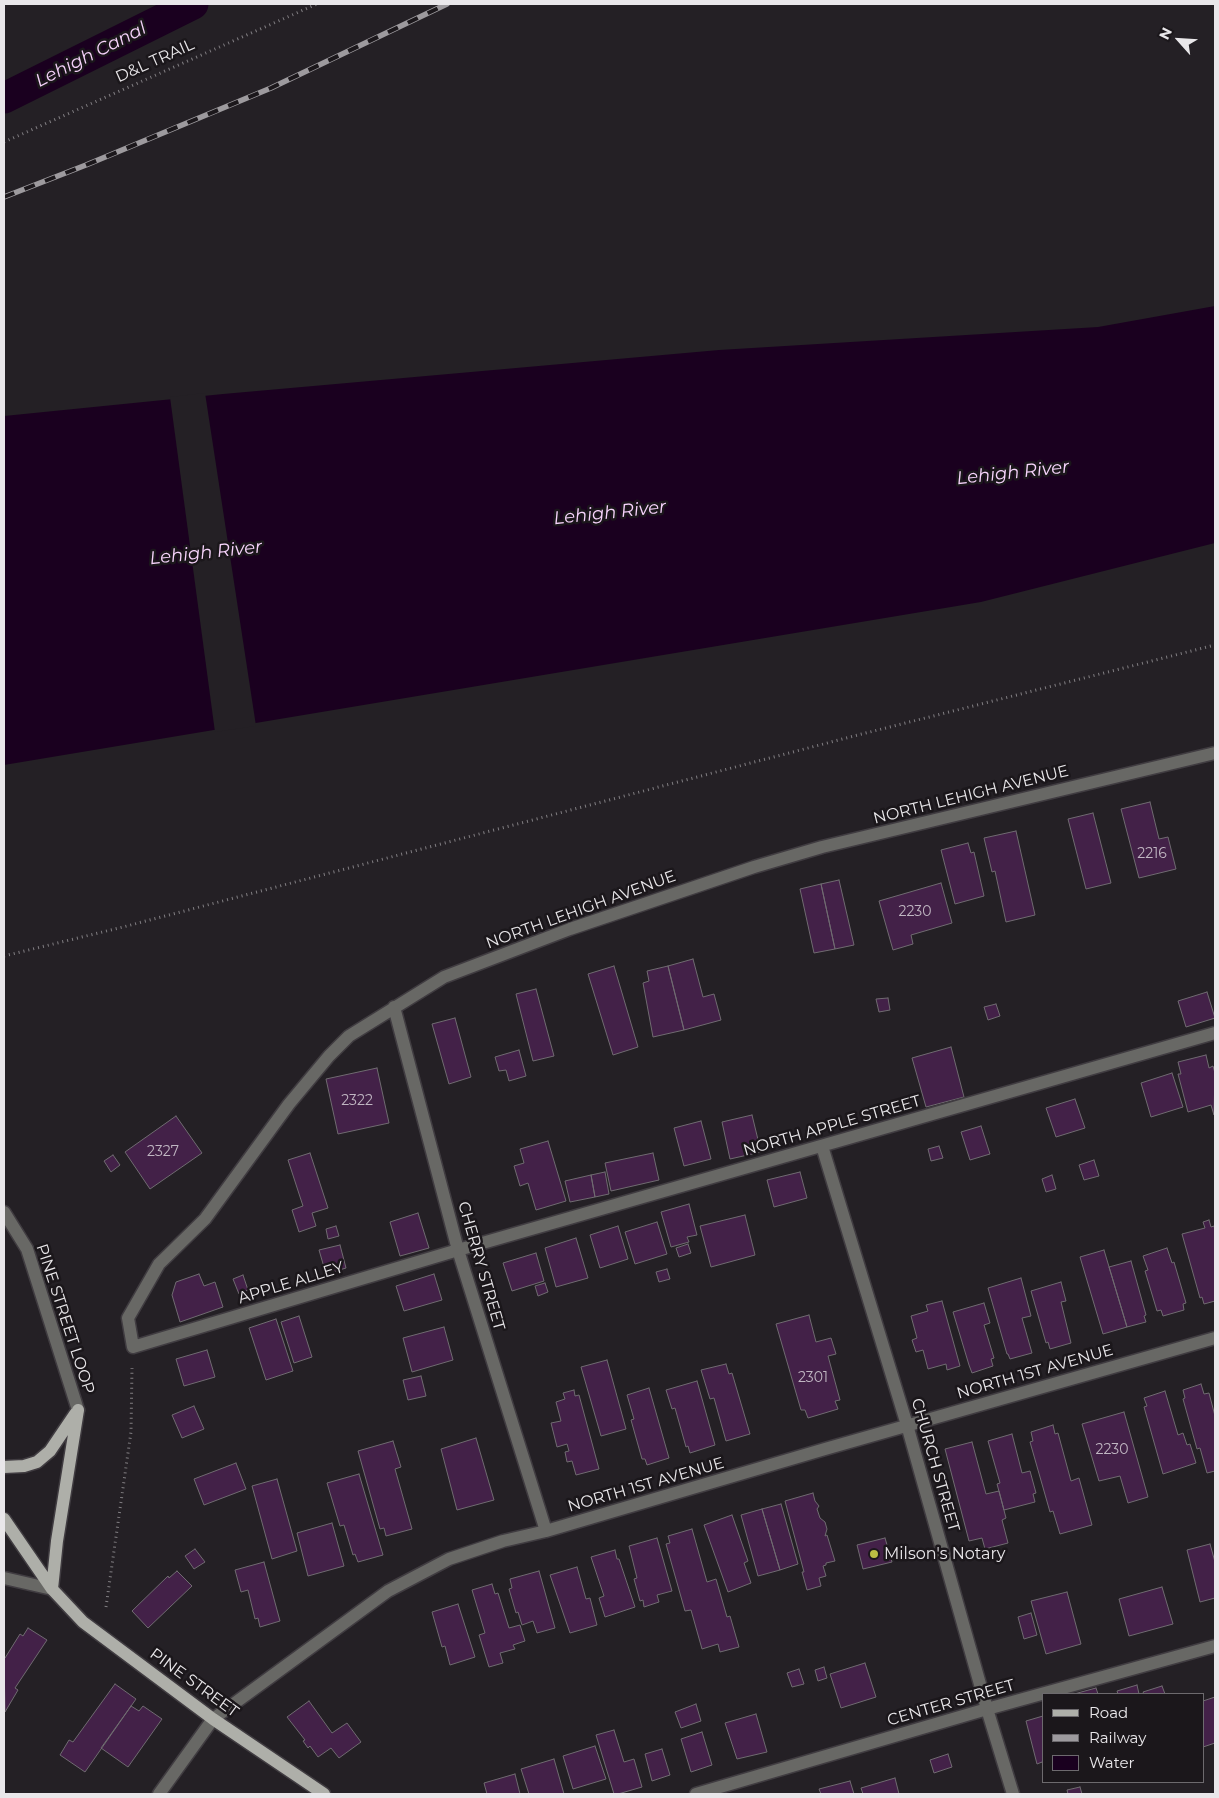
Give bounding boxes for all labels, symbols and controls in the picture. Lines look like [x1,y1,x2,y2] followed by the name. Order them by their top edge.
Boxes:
[1154,15,1204,65] north arrow
[32,18,150,92] water label: Lehigh Canal
[1155,24,1176,42] text: N
[113,35,197,87] street label: D&L TRAIL
[956,456,1070,490] water label: Lehigh River
[553,496,667,530] water label: Lehigh River
[149,536,263,570] water label: Lehigh River
[871,761,1071,829] street label: NORTH LEHIGH AVENUE
[1137,846,1167,862] house number: 2216
[483,867,679,953] street label: NORTH LEHIGH AVENUE
[898,904,932,920] house number: 2230
[741,1091,923,1161] street label: NORTH APPLE STREET
[341,1093,373,1109] house number: 2322
[147,1144,179,1160] house number: 2327
[453,1199,509,1333] street label: CHERRY STREET
[32,1241,98,1397] street label: PINE STREET LOOP
[236,1258,346,1308] street label: APPLE ALLEY
[955,1340,1115,1404] street label: NORTH 1ST AVENUE
[798,1370,828,1386] house number: 2301
[907,1396,963,1534] street label: CHURCH STREET
[1095,1442,1129,1458] house number: 2230
[566,1453,726,1517] street label: NORTH 1ST AVENUE
[884,1544,1005,1564] place label: Milson's Notary
[868,1548,880,1560] marker: Milson's Notary
[146,1644,242,1722] street label: PINE STREET
[885,1676,1017,1730] street label: CENTER STREET
[1042,1693,1204,1783] legend
[1089,1703,1128,1722] text: Road
[1089,1728,1146,1747] text: Railway
[1089,1753,1135,1772] text: Water

